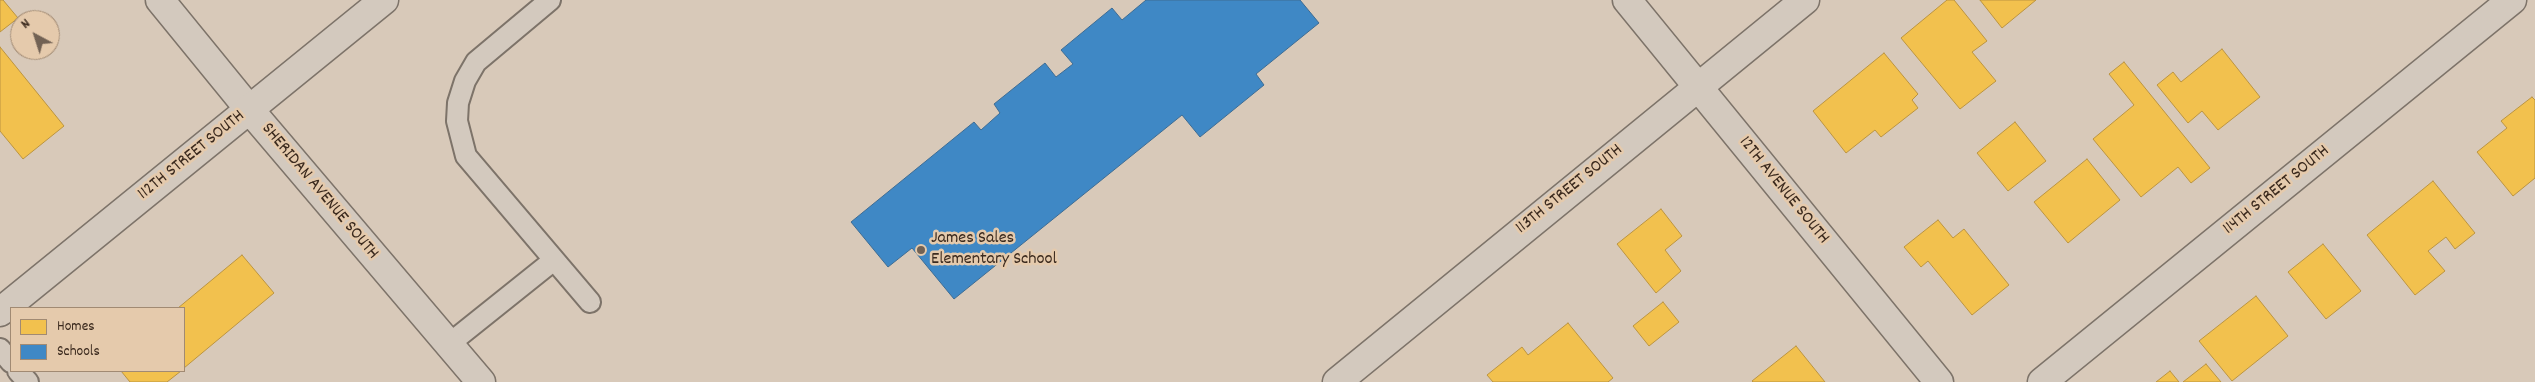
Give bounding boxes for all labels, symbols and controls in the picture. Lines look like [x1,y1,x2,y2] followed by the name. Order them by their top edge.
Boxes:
[10,10,60,60] north arrow
[17,14,35,34] text: N
[134,106,250,206] street label: 112TH STREET SOUTH
[256,119,382,265] street label: SHERIDAN AVENUE SOUTH
[1733,133,1833,249] street label: 12TH AVENUE SOUTH
[1512,140,1628,240] street label: 113TH STREET SOUTH
[2219,141,2335,241] street label: 114TH STREET SOUTH
[931,229,1057,272] place label: James Sales Elementary School
[915,244,927,256] marker: James Sales Elementary School
[10,307,185,372] legend
[57,316,95,338] text: Homes
[57,341,100,363] text: Schools

